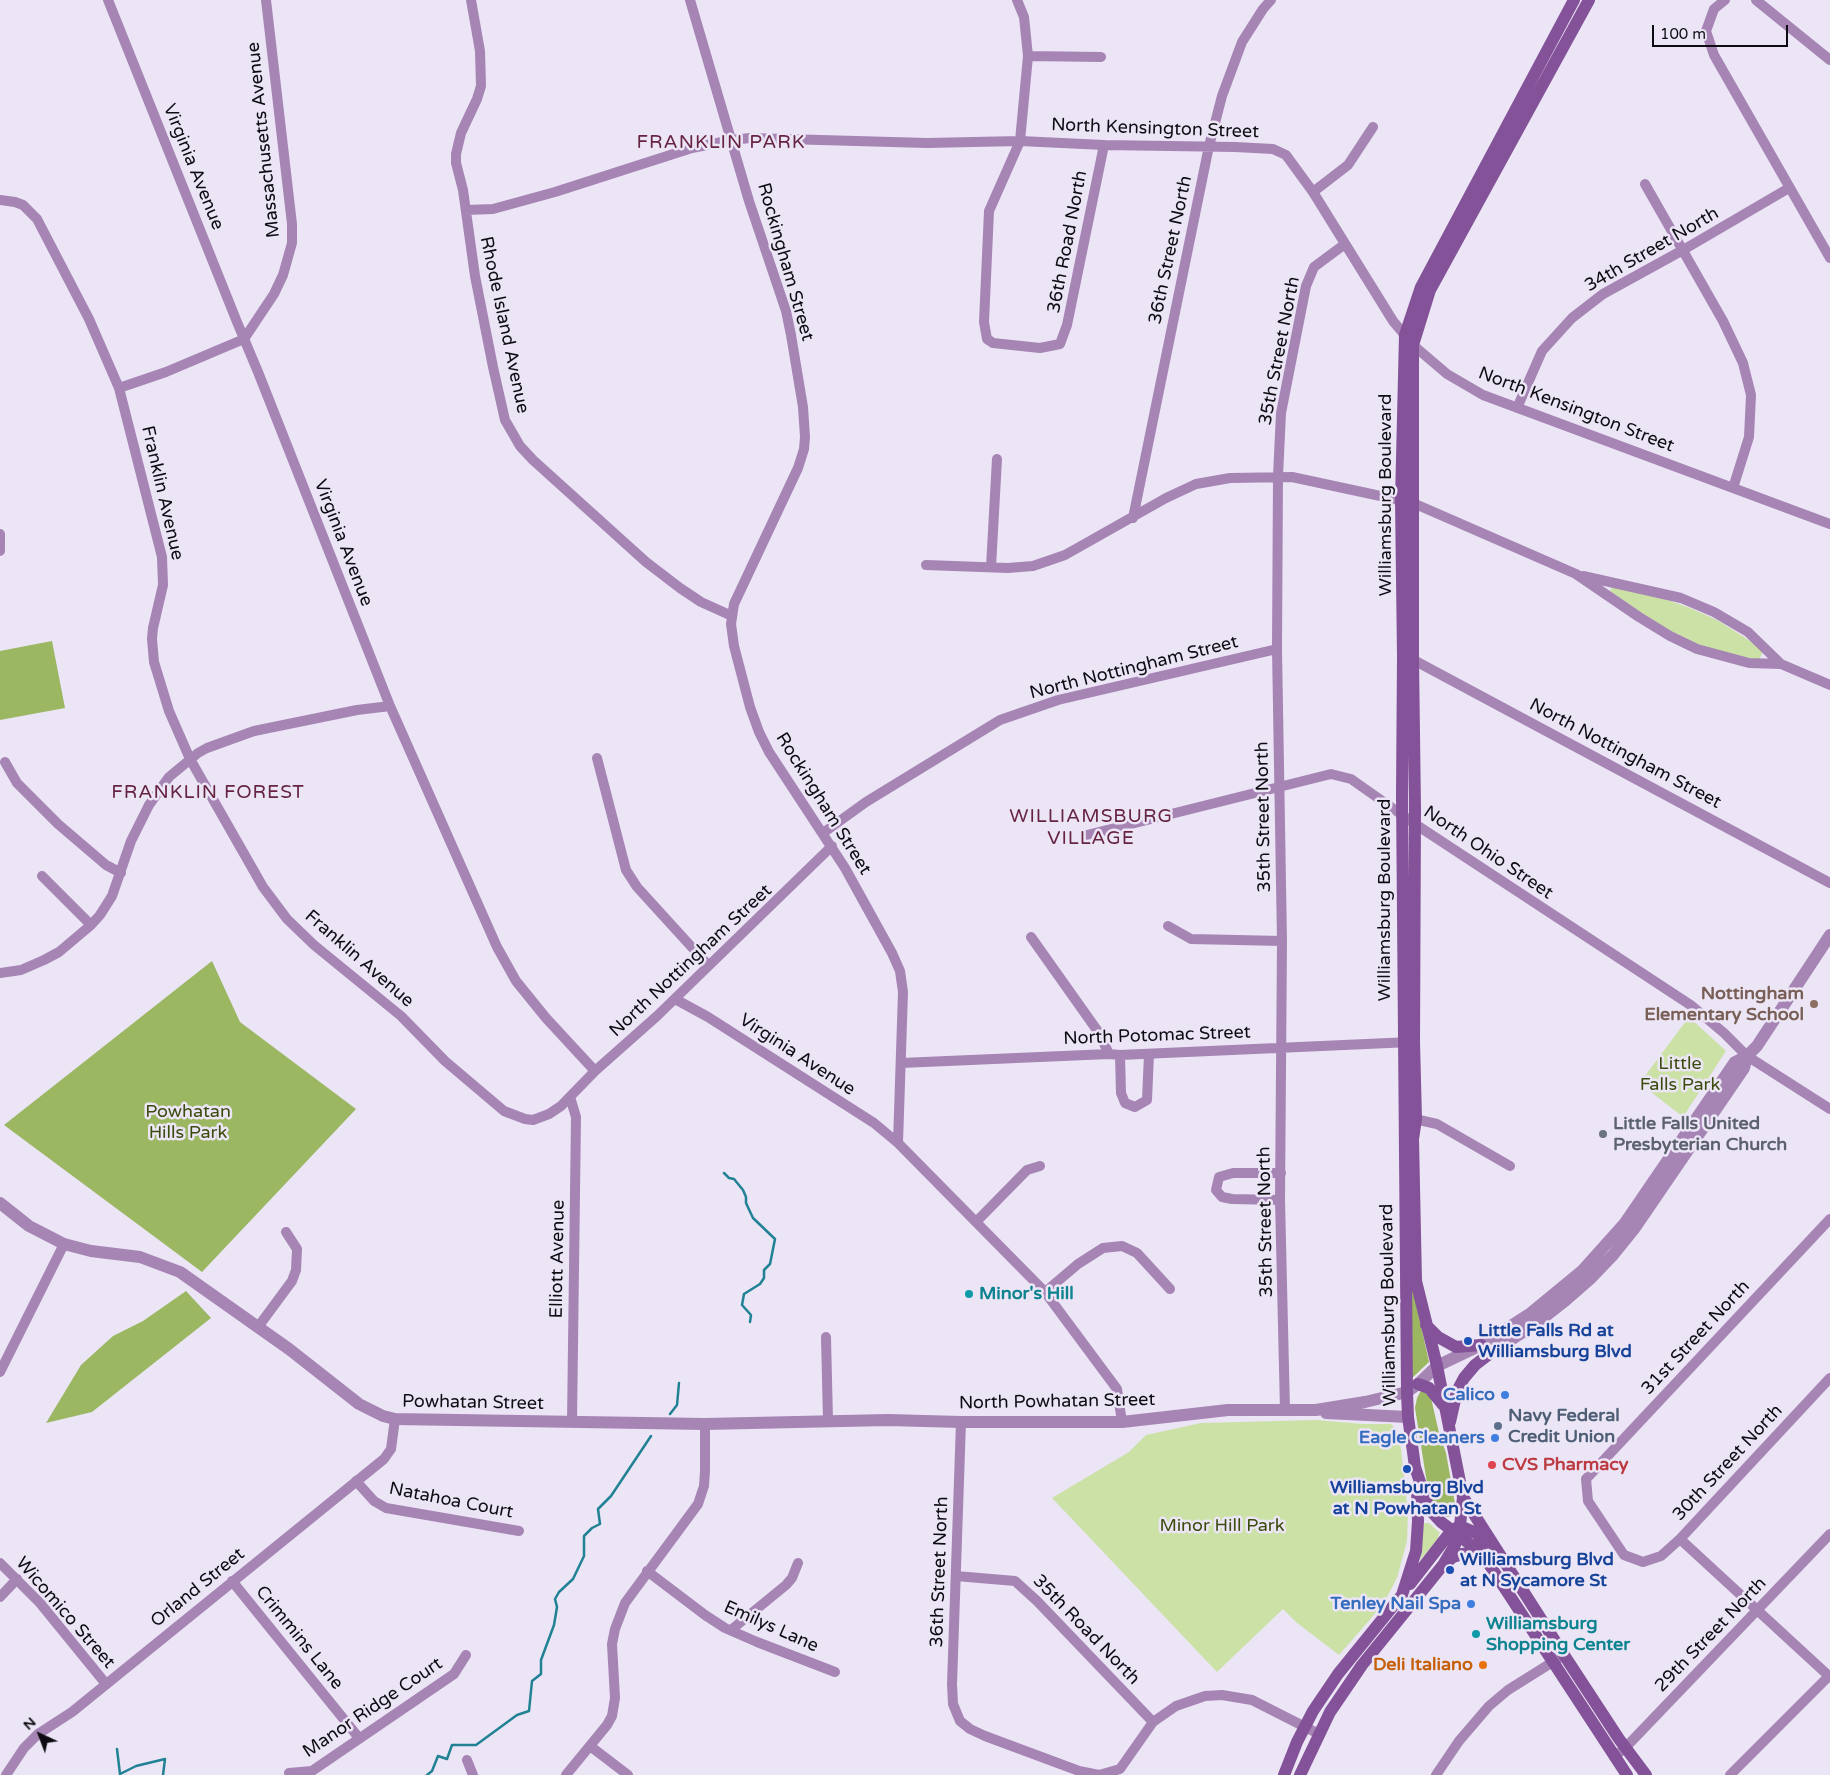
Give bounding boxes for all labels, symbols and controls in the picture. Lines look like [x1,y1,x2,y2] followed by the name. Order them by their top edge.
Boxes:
[1655,15,1791,47] scale bar
[1660,25,1706,43] text: 100 m
[243,41,285,239] street label: Massachusetts Avenue
[158,101,228,233] street label: Virginia Avenue
[1051,115,1259,143] street label: North Kensington Street
[635,132,807,154] district label: FRANKLIN PARK
[1044,169,1092,315] street label: 36th Road North
[1145,174,1197,326] street label: 36th Street North
[752,180,818,344] street label: Rockingham Street
[1581,203,1723,297] street label: 34th Street North
[475,234,533,416] street label: Rhode Island Avenue
[1255,275,1305,427] street label: 35th Street North
[1475,363,1677,457] street label: North Kensington Street
[1375,394,1397,596] street label: Williamsburg Boulevard
[136,424,188,562] street label: Franklin Avenue
[309,477,377,609] street label: Virginia Avenue
[1028,632,1240,704] street label: North Nottingham Street
[1525,694,1725,814] street label: North Nottingham Street
[770,729,876,879] street label: Rockingham Street
[1252,741,1276,893] street label: 35th Street North
[109,782,307,804] district label: FRANKLIN FOREST
[1374,799,1396,1001] street label: Williamsburg Boulevard
[1419,802,1557,904] street label: North Ohio Street
[1008,806,1174,850] district label: WILLIAMSBURG VILLAGE
[605,880,777,1042] street label: North Nottingham Street
[300,906,418,1012] street label: Franklin Avenue
[1644,983,1804,1026] place label: Nottingham Elementary School
[1808,998,1820,1010] marker: Nottingham Elementary School
[735,1009,859,1101] street label: Virginia Avenue
[1063,1022,1251,1050] street label: North Potomac Street
[1640,1053,1720,1096] park label: Little Falls Park
[145,1101,231,1144] park label: Powhatan Hills Park
[1613,1113,1787,1156] place label: Little Falls United Presbyterian Church
[1597,1128,1609,1140] marker: Little Falls United Presbyterian Church
[1254,1146,1278,1298] street label: 35th Street North
[546,1199,570,1319] street label: Elliott Avenue
[1376,1204,1402,1406] street label: Williamsburg Boulevard
[1637,1276,1755,1400] street label: 31st Street North
[979,1283,1074,1305] place label: Minor's Hill
[963,1288,975,1300] marker: Minor's Hill
[1478,1320,1632,1362] place label: Little Falls Rd at Williamsburg Blvd
[1462,1335,1474,1347] marker: Little Falls Rd at Williamsburg Blvd
[1443,1384,1495,1406] place label: Calico
[959,1389,1155,1415] street label: North Powhatan Street
[1499,1389,1511,1401] marker: Calico
[402,1391,544,1415] street label: Powhatan Street
[1669,1400,1787,1526] street label: 30th Street North
[1508,1405,1620,1448] place label: Navy Federal Credit Union
[1492,1420,1504,1432] marker: Navy Federal Credit Union
[1359,1427,1485,1449] place label: Eagle Cleaners
[1489,1432,1501,1444] marker: Eagle Cleaners
[1502,1454,1629,1476] place label: CVS Pharmacy
[1486,1459,1498,1471] marker: CVS Pharmacy
[1401,1463,1413,1475] marker: Williamsburg Blvd at N Powhatan St
[1330,1477,1484,1520] place label: Williamsburg Blvd at N Powhatan St
[387,1478,515,1524] street label: Natahoa Court
[927,1496,953,1648] street label: 36th Street North
[1159,1515,1285,1537] park label: Minor Hill Park
[147,1544,249,1632] street label: Orland Street
[1460,1549,1614,1592] place label: Williamsburg Blvd at N Sycamore St
[11,1553,119,1673] street label: Wicomico Street
[1444,1564,1456,1576] marker: Williamsburg Blvd at N Sycamore St
[1028,1570,1144,1690] street label: 35th Road North
[1651,1573,1771,1697] street label: 29th Street North
[251,1582,347,1694] street label: Crimmins Lane
[1330,1593,1461,1615] place label: Tenley Nail Spa
[720,1596,822,1658] street label: Emilys Lane
[1465,1598,1477,1610] marker: Tenley Nail Spa
[1486,1613,1630,1656] place label: Williamsburg Shopping Center
[1470,1628,1482,1640] marker: Williamsburg Shopping Center
[299,1653,447,1763] street label: Manor Ridge Court
[1373,1654,1473,1676] place label: Deli Italiano
[1477,1659,1489,1671] marker: Deli Italiano
[15,1710,65,1760] north arrow
[20,1714,39,1734] text: N

